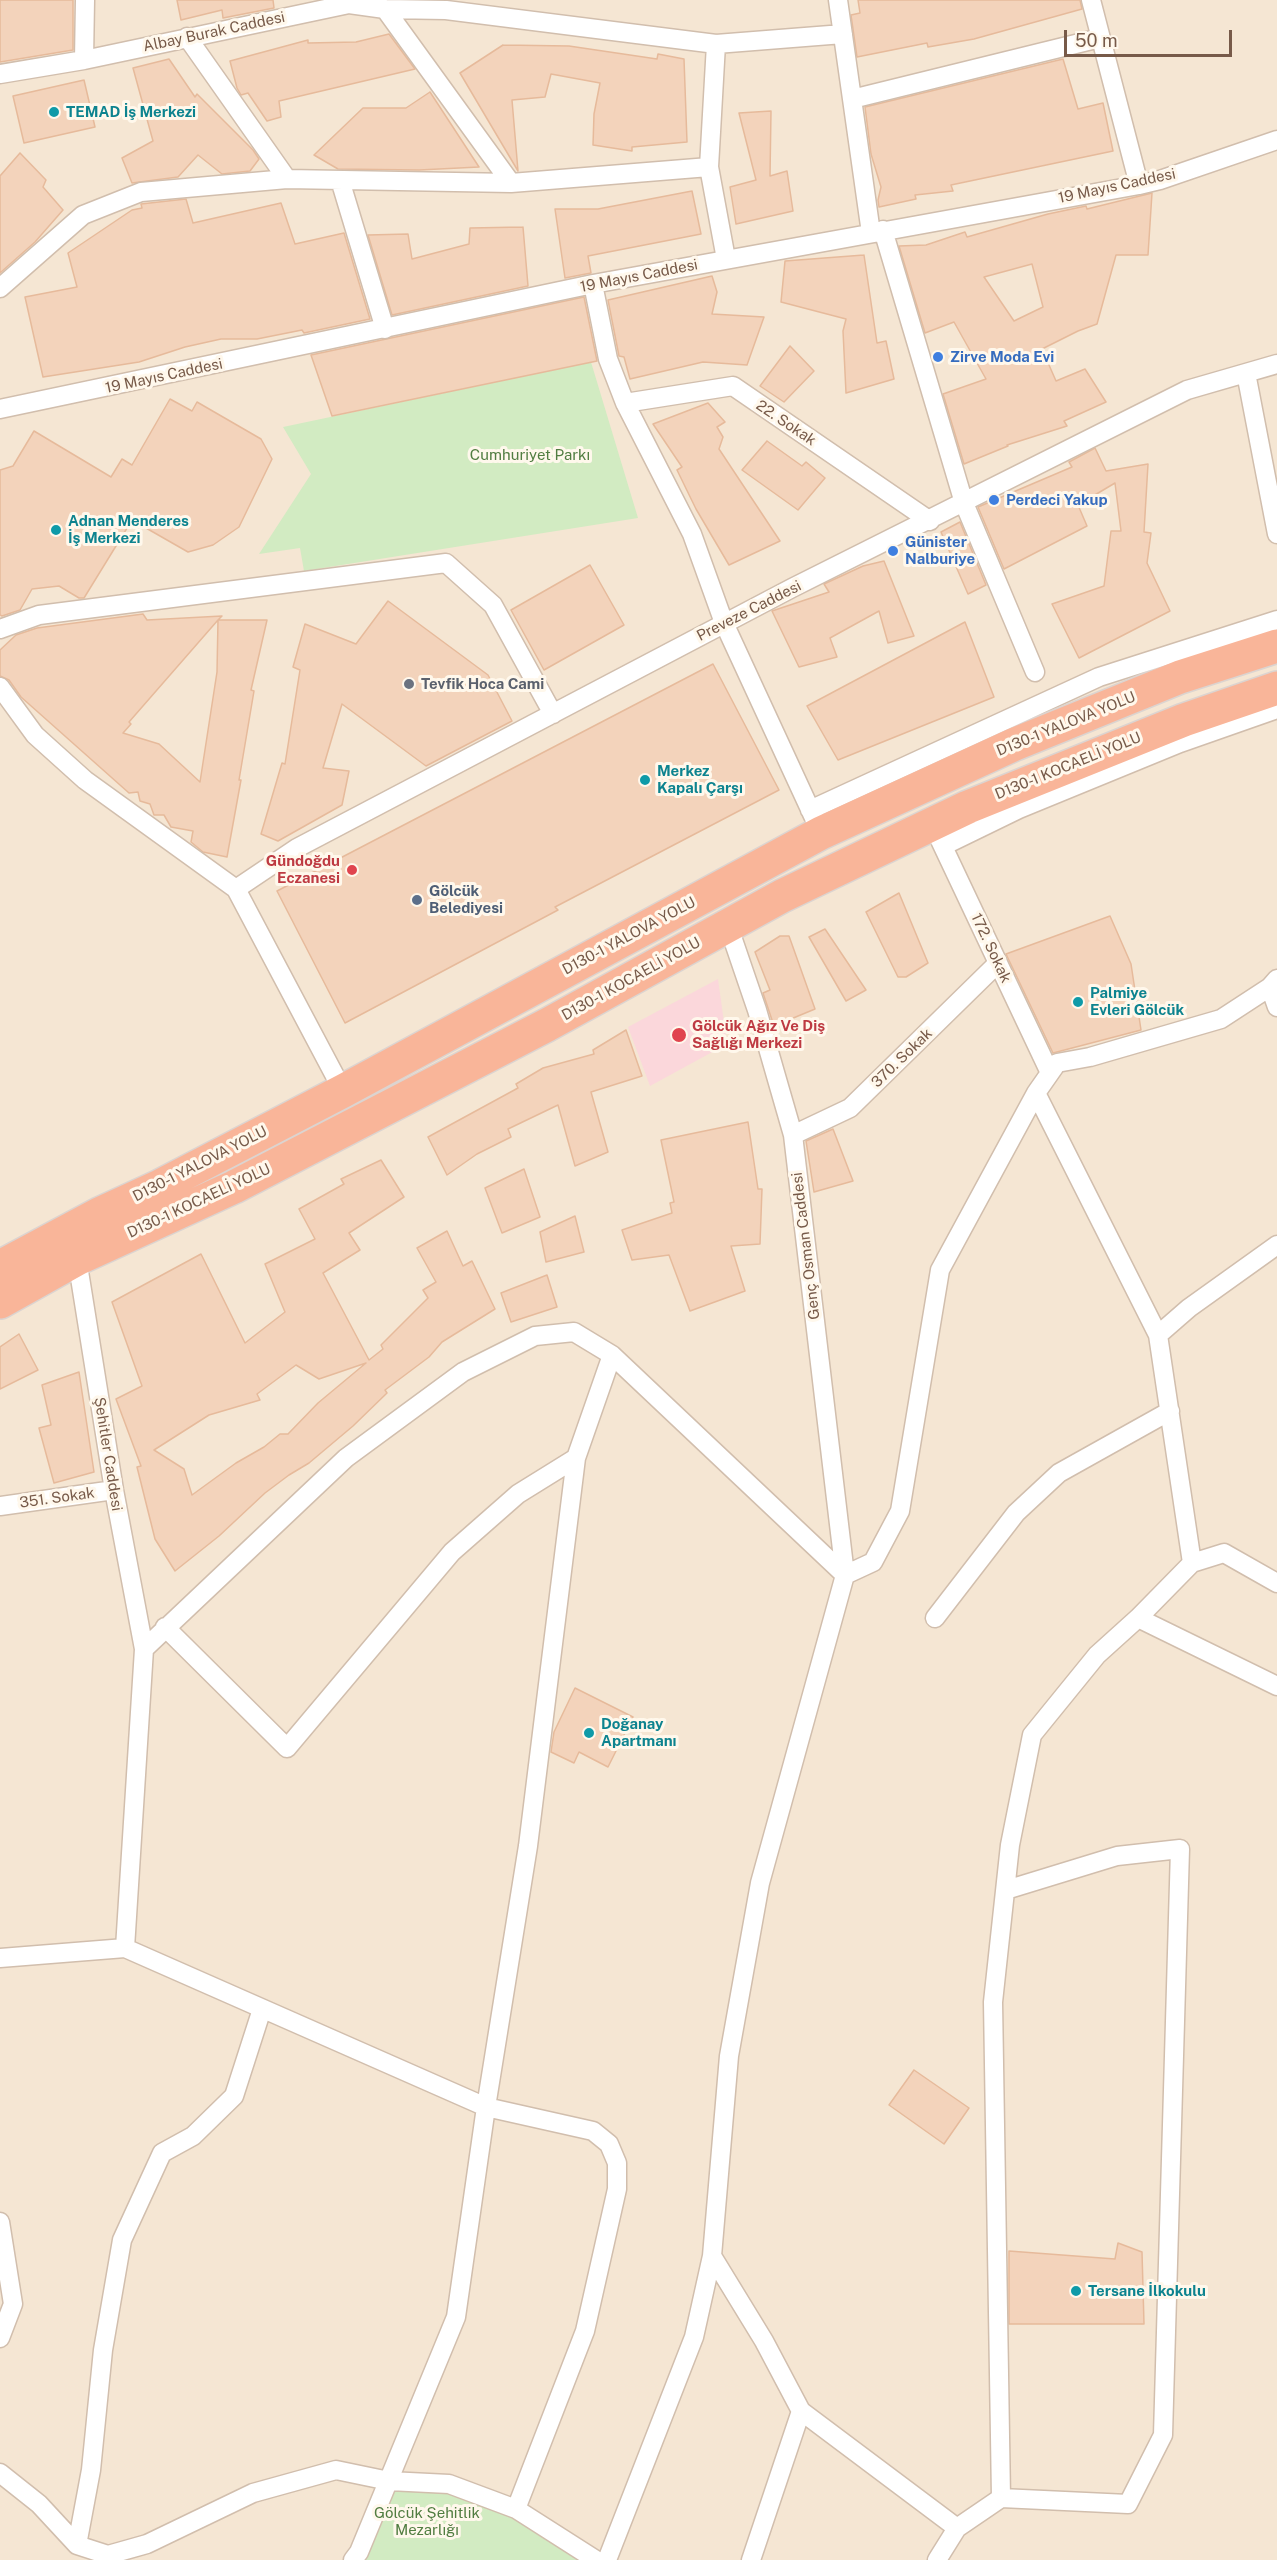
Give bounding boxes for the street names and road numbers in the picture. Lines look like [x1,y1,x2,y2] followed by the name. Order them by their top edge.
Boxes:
[141,8,287,56] street label: Albay Burak Caddesi
[1057,165,1177,207] street label: 19 Mayıs Caddesi
[579,256,699,296] street label: 19 Mayıs Caddesi
[104,355,224,397] street label: 19 Mayıs Caddesi
[753,396,819,450] street label: 22. Sokak
[694,577,804,645] street label: Preveze Caddesi
[994,688,1138,760] street label: D130-1 YALOVA YOLU
[992,728,1144,804] street label: D130-1 KOCAELİ YOLU
[559,893,699,979] street label: D130-1 YALOVA YOLU
[967,910,1015,986] street label: 172. Sokak
[559,933,703,1025] street label: D130-1 KOCAELİ YOLU
[868,1025,936,1091] street label: 370. Sokak
[130,1122,270,1206] street label: D130-1 YALOVA YOLU
[125,1160,273,1242] street label: D130-1 KOCAELİ YOLU
[788,1171,824,1321] street label: Genç Osman Caddesi
[90,1396,126,1512] street label: Şehitler Caddesi
[18,1484,96,1512] street label: 351. Sokak

